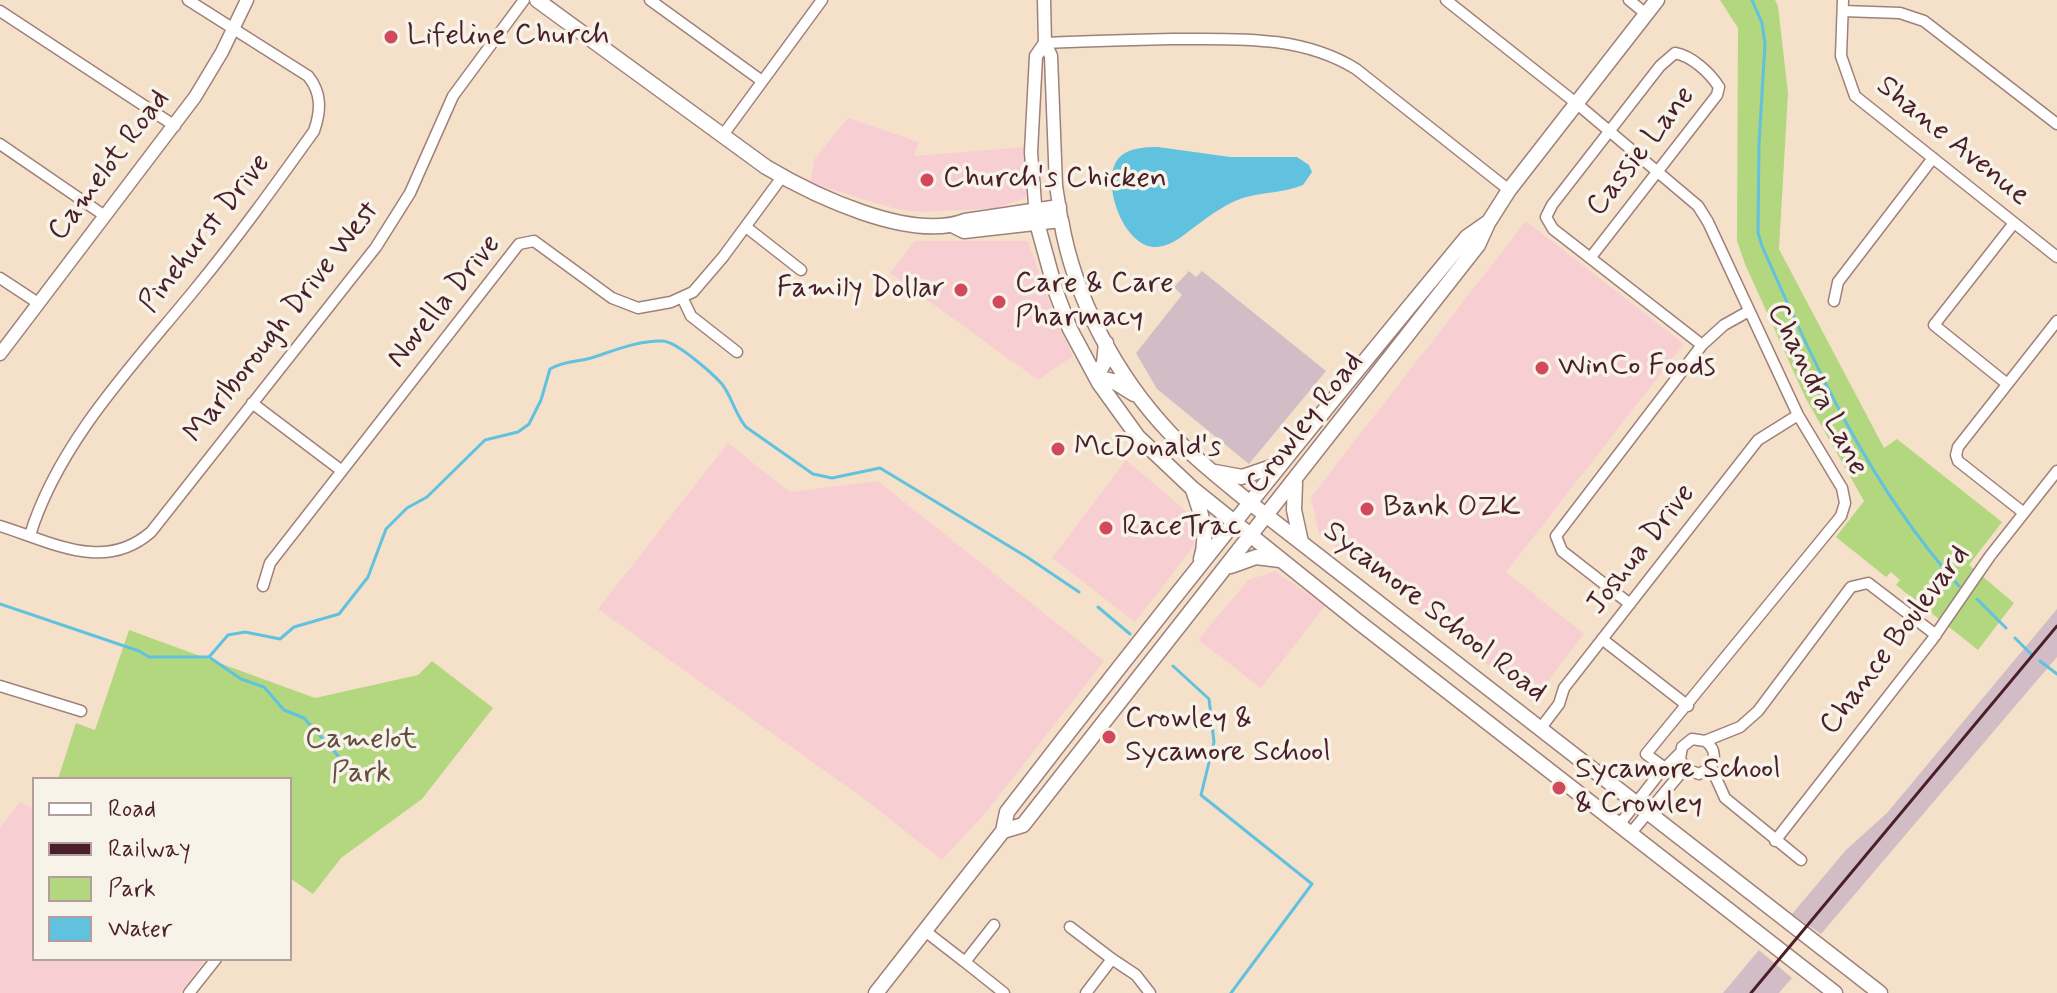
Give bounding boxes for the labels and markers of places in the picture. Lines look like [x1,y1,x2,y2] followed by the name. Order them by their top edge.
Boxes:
[407,19,609,55] place label: Lifeline Church
[382,28,400,46] marker: Lifeline Church
[943,162,1167,198] place label: Church's Chicken
[918,171,936,189] marker: Church's Chicken
[1015,267,1174,338] place label: Care & Care Pharmacy
[777,272,945,308] place label: Family Dollar
[952,281,970,299] marker: Family Dollar
[990,293,1008,311] marker: Care & Care Pharmacy
[1558,350,1716,386] place label: WinCo Foods
[1533,359,1551,377] marker: WinCo Foods
[1074,431,1221,467] place label: McDonald's
[1049,440,1067,458] marker: McDonald's
[1383,491,1520,527] place label: Bank OZK
[1358,500,1376,518] marker: Bank OZK
[1122,510,1242,546] place label: RaceTrac
[1097,519,1115,537] marker: RaceTrac
[1125,702,1331,772] place label: Crowley & Sycamore School
[1100,728,1118,746] marker: Crowley & Sycamore School
[1575,753,1781,824] place label: Sycamore School & Crowley
[1550,779,1568,797] marker: Sycamore School & Crowley

